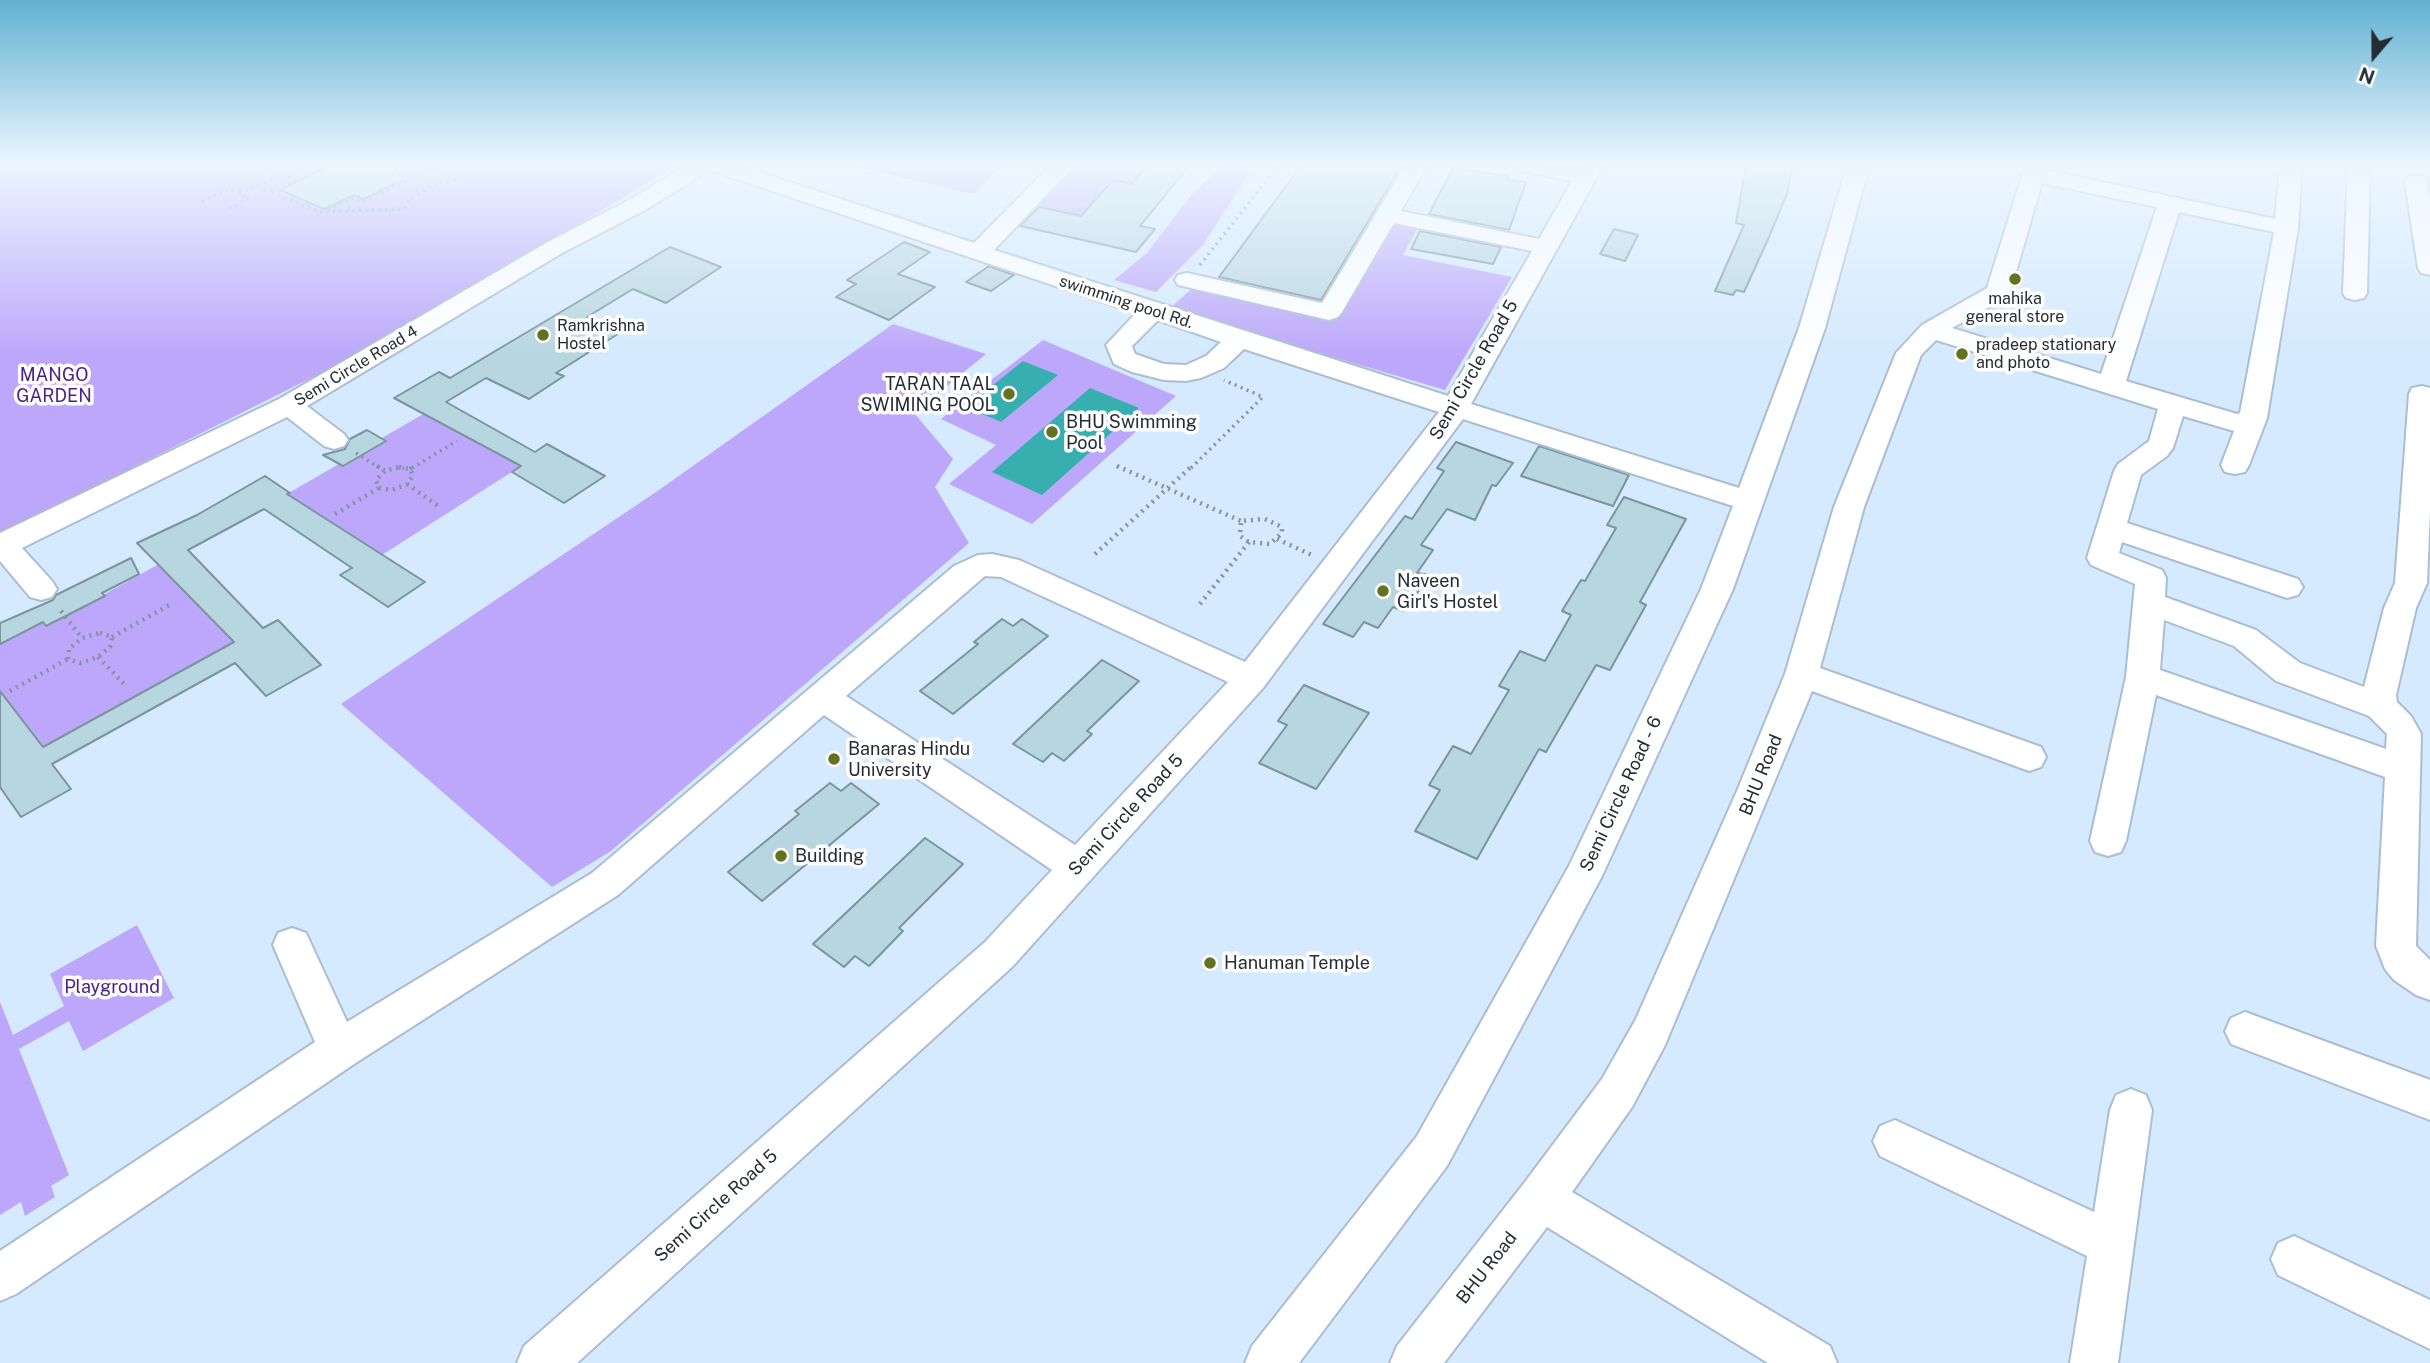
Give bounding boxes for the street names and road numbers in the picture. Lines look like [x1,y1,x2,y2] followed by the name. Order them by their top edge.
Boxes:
[1057,271,1195,333] street label: swimming pool Rd.
[1425,296,1523,444] street label: Semi Circle Road 5
[291,322,421,410] street label: Semi Circle Road 4
[1575,713,1667,875] street label: Semi Circle Road - 6
[1735,731,1787,819] street label: BHU Road
[1064,750,1188,880] street label: Semi Circle Road 5
[650,1145,782,1267] street label: Semi Circle Road 5
[1452,1228,1522,1308] street label: BHU Road

